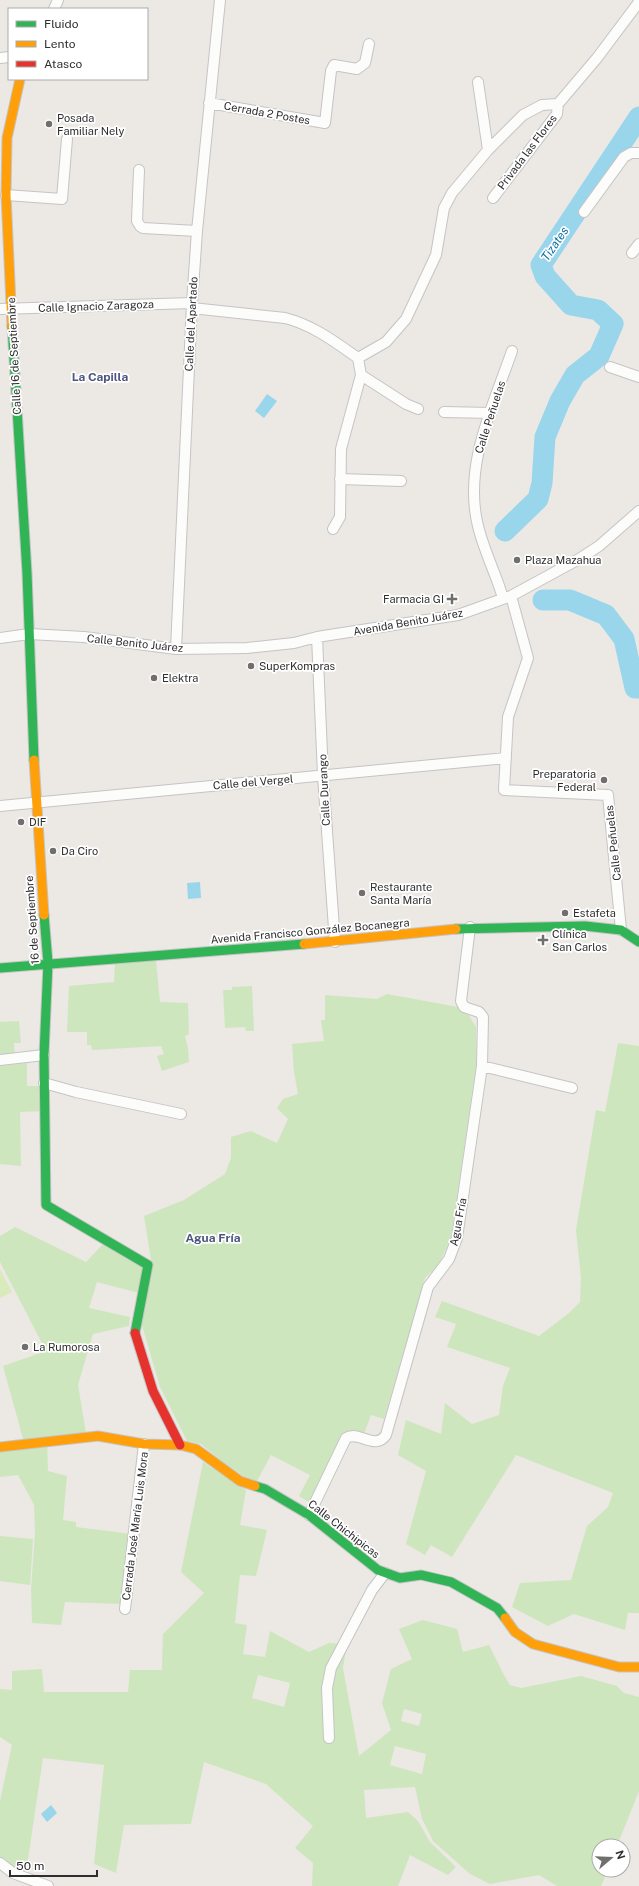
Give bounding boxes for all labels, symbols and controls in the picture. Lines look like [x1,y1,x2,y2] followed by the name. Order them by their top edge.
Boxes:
[8,8,148,80] legend
[44,17,79,31] text: Fluido
[44,37,76,51] text: Lento
[44,57,83,71] text: Atasco
[223,100,311,127] street label: Cerrada 2 Postes
[57,112,124,137] place label: Posada Familiar Nely
[495,112,559,192] street label: Privada las Flores
[44,119,54,129] marker: Posada Familiar Nely
[539,224,572,264] water label: Tizates
[183,276,199,372] street label: Calle del Apartado
[5,297,23,415] street label: Calle 16 de Septiembre
[38,298,154,314] street label: Calle Ignacio Zaragoza
[72,370,128,384] district label: La Capilla
[473,379,508,455] street label: Calle Peñuelas
[525,554,601,566] place label: Plaza Mazahua
[512,555,522,565] marker: Plaza Mazahua
[383,593,444,605] place label: Farmacia GI
[447,594,457,604] marker: Farmacia GI
[352,606,464,638] street label: Avenida Benito Juárez
[86,632,184,654] street label: Calle Benito Juárez
[259,660,336,672] place label: SuperKompras
[246,661,256,671] marker: SuperKompras
[162,672,198,684] place label: Elektra
[149,673,159,683] marker: Elektra
[316,754,332,826] street label: Calle Durango
[533,768,596,793] place label: Preparatoria Federal
[212,773,294,791] street label: Calle del Vergel
[599,775,609,785] marker: Preparatoria Federal
[603,804,623,881] street label: Calle Peñuelas
[29,816,46,828] place label: DIF
[16,817,26,827] marker: DIF
[61,845,98,857] place label: Da Ciro
[48,846,58,856] marker: Da Ciro
[23,875,41,965] street label: 16 de Septiembre
[370,881,432,906] place label: Restaurante Santa María
[357,888,367,898] marker: Restaurante Santa María
[573,907,616,919] place label: Estafeta
[560,908,570,918] marker: Estafeta
[210,916,410,946] street label: Avenida Francisco González Bocanegra
[552,928,608,953] place label: Clínica San Carlos
[537,934,549,946] marker: Clínica San Carlos
[447,1197,469,1247] street label: Agua Fría
[186,1231,241,1245] district label: Agua Fría
[33,1341,100,1353] place label: La Rumorosa
[20,1342,30,1352] marker: La Rumorosa
[120,1451,150,1601] street label: Cerrada José María Luis Mora
[306,1497,382,1561] street label: Calle Chichipicas
[591,1838,631,1878] north arrow
[613,1849,628,1861] text: N
[10,1852,97,1878] scale bar
[16,1859,44,1873] text: 50 m

